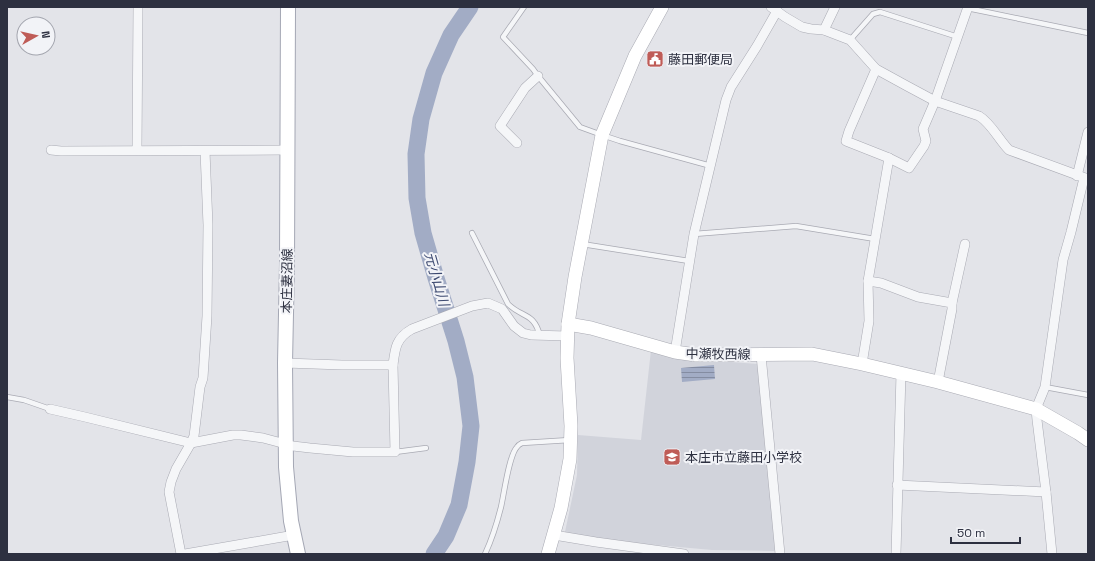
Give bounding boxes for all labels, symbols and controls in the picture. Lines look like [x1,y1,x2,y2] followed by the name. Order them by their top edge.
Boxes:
[16,16,56,56] north arrow
[38,30,53,39] text: N
[645,49,665,69] public building icon: 藤田郵便局
[668,51,733,68] place label: 藤田郵便局
[278,248,296,314] street label: 本庄妻沼線
[421,250,454,310] water label: 元小山川
[685,345,751,363] street label: 中瀬牧西線
[662,447,682,467] school or university icon: 本庄市立藤田小学校
[685,449,802,466] place label: 本庄市立藤田小学校
[951,519,1020,545] scale bar
[957,525,985,541] text: 50 m

